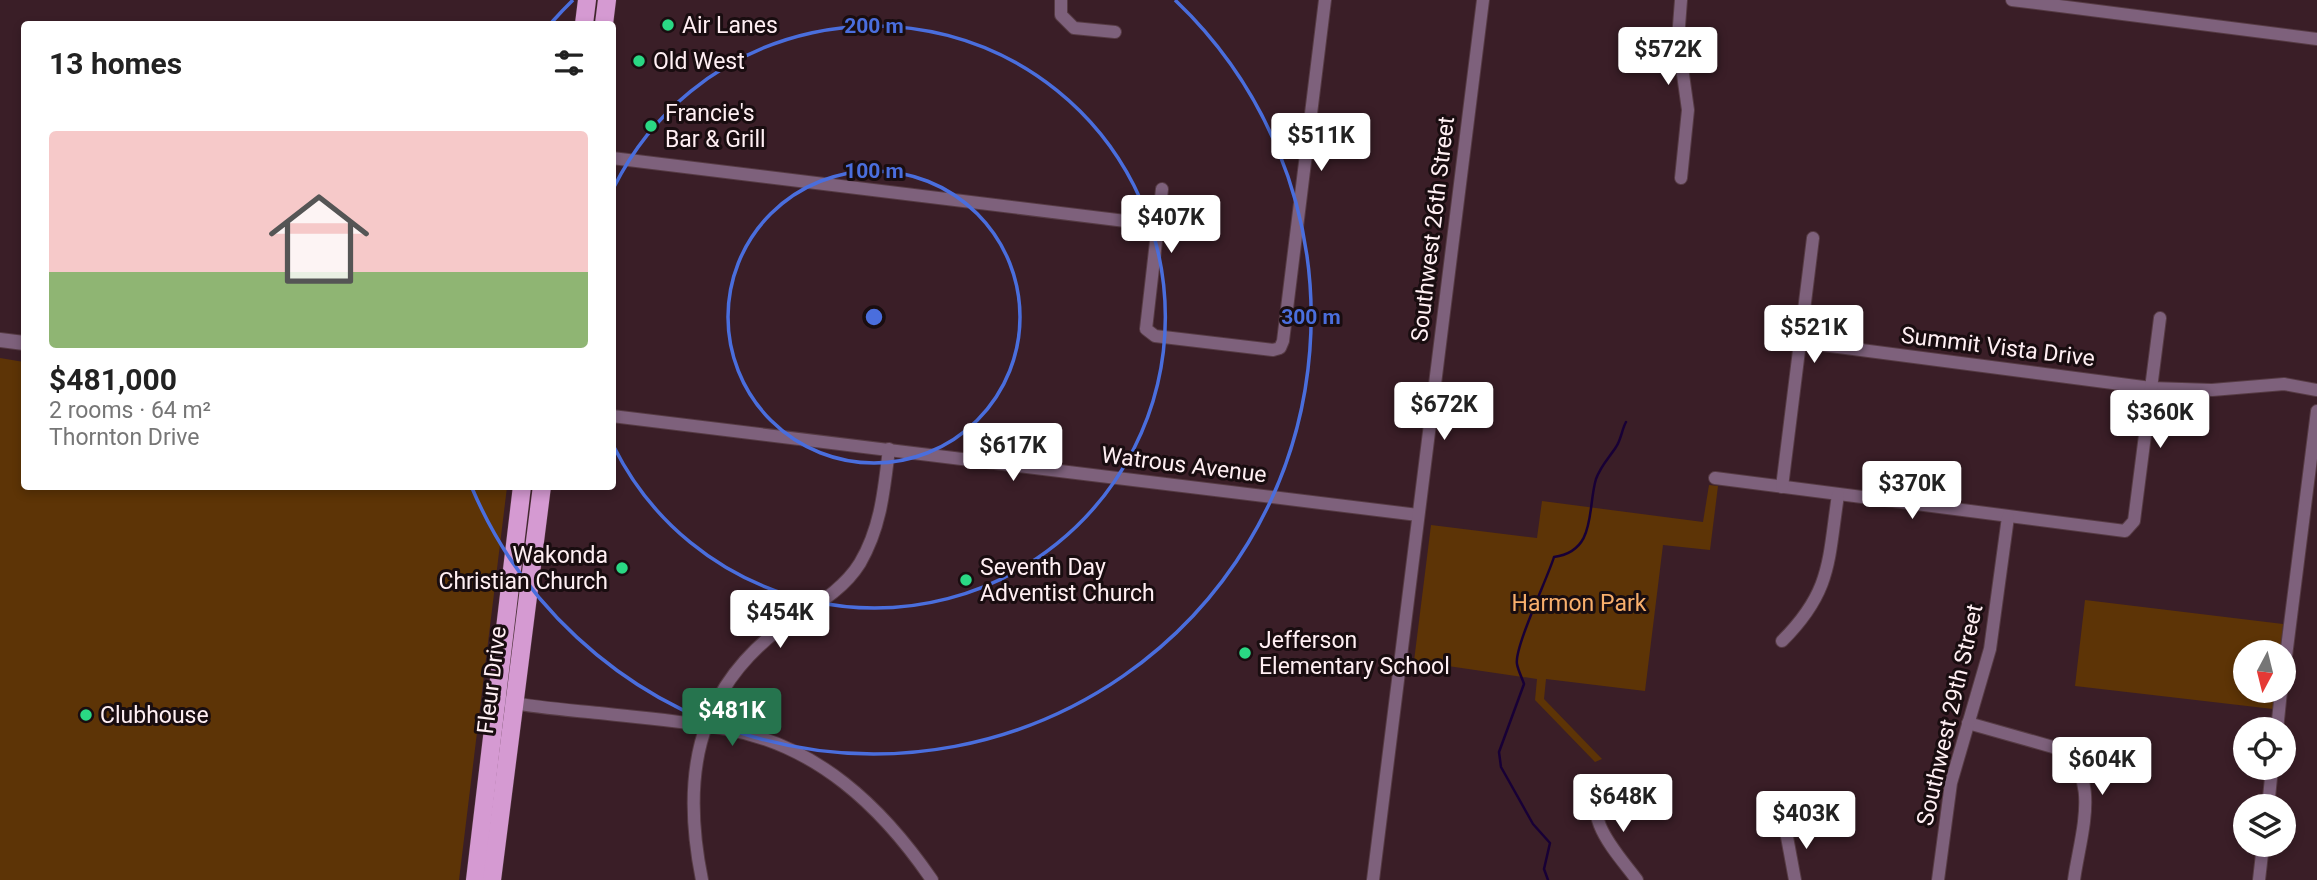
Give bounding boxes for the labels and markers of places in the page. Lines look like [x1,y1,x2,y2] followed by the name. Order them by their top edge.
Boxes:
[682,12,778,39] place label: Air Lanes
[660,17,676,33] marker: Air Lanes
[1619,28,1717,87] pin: $572K
[653,48,745,75] place label: Old West
[631,53,647,69] marker: Old West
[665,100,766,153] place label: Francie's Bar & Grill
[1272,114,1370,173] pin: $511K
[643,118,659,134] marker: Francie's Bar & Grill
[1122,196,1220,255] pin: $407K
[862,305,886,329] centre of rings
[1765,306,1863,365] pin: $521K
[1395,382,1493,442] pin: $672K
[2111,391,2209,450] pin: $360K
[964,424,1062,483] pin: $617K
[1863,462,1961,521] pin: $370K
[438,542,608,595] place label: Wakonda Christian Church
[980,554,1155,607] place label: Seventh Day Adventist Church
[614,560,630,576] marker: Wakonda Christian Church
[958,572,974,588] marker: Seventh Day Adventist Church
[731,590,829,650] pin: $454K
[1259,627,1450,680] place label: Jefferson Elementary School
[1237,645,1253,661] marker: Jefferson Elementary School
[683,688,781,748] pin: $481K
[100,702,209,729] place label: Clubhouse
[78,707,94,723] marker: Clubhouse
[2053,738,2151,797] pin: $604K
[1574,774,1672,834] pin: $648K
[1757,792,1855,851] pin: $403K

